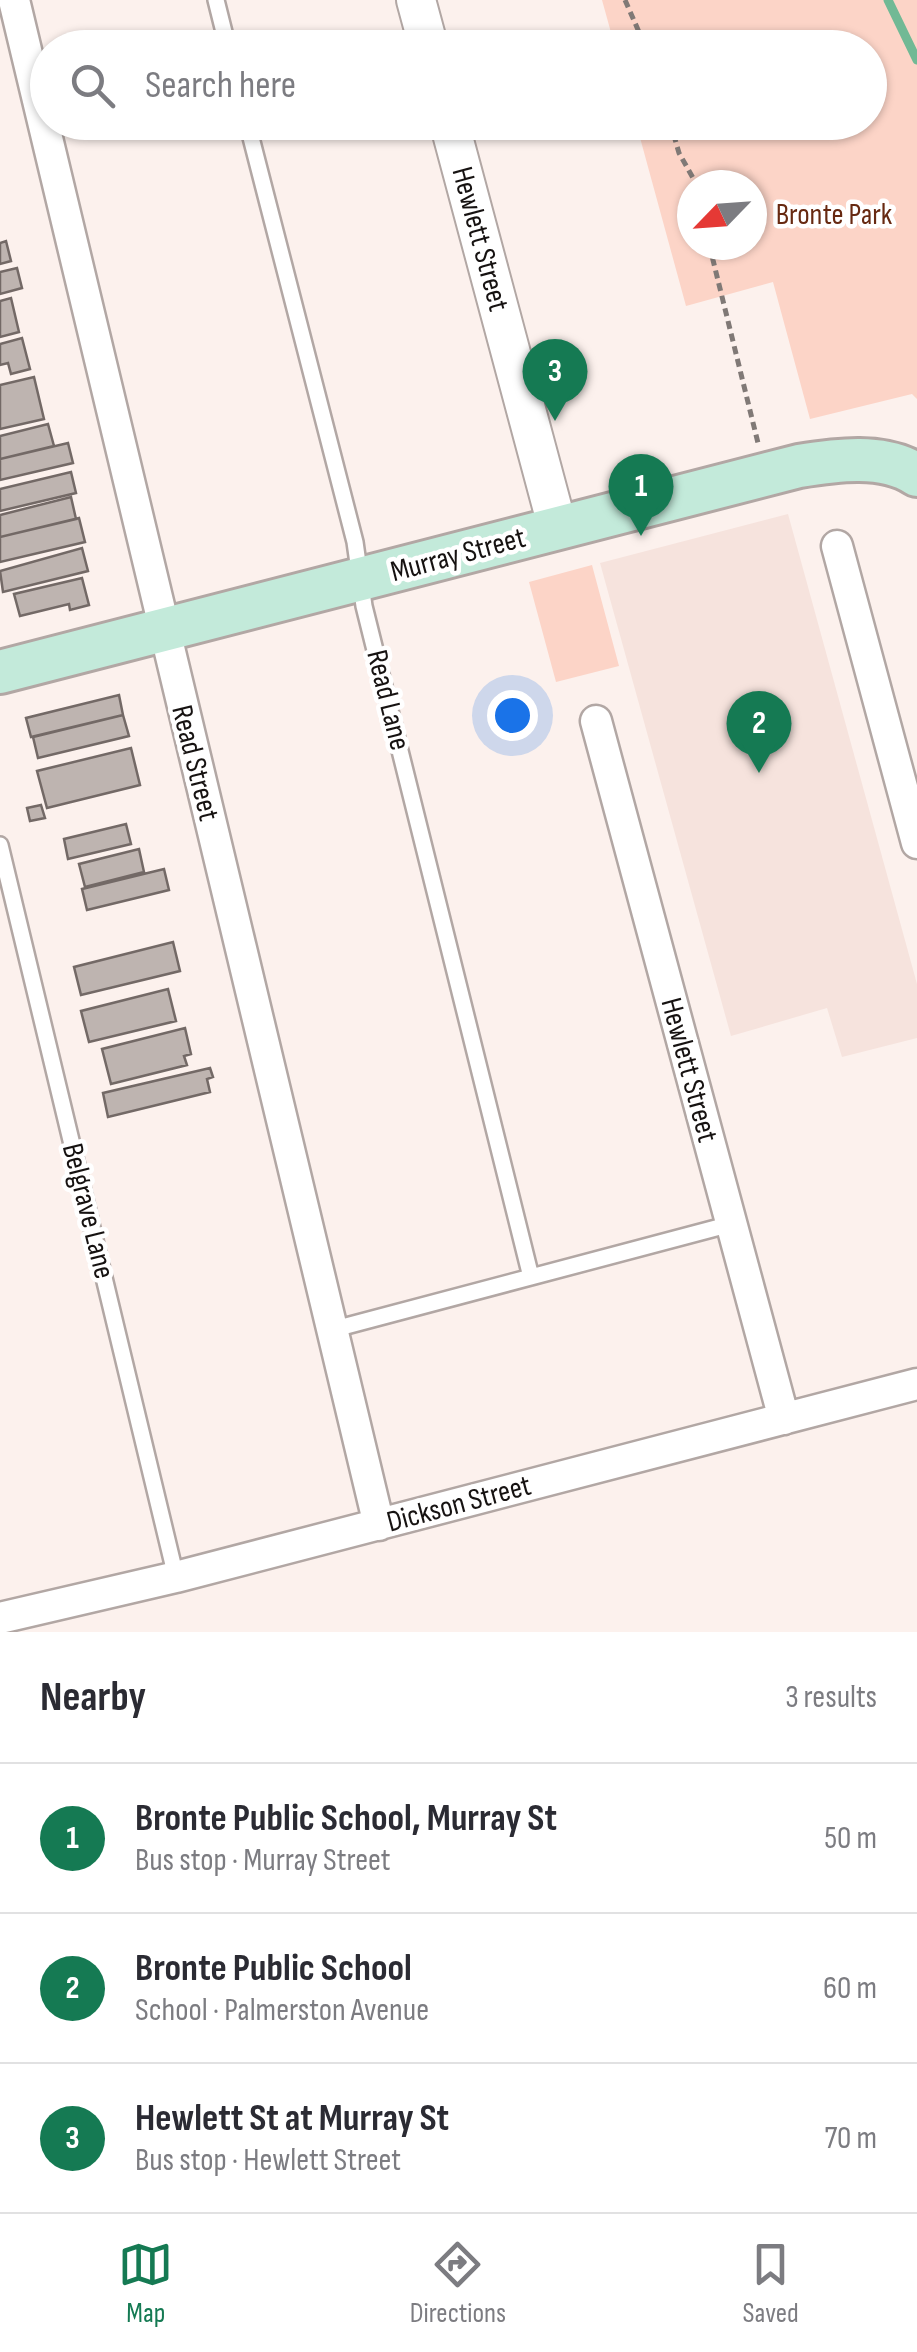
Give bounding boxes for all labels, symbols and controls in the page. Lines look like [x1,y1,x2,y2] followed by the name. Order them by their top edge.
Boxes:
[30,30,887,140] search box
[65,58,120,113] icon: search
[145,63,296,108] text: Search here
[443,163,517,315] street label: Hewlett Street
[677,170,767,260] north arrow
[776,197,893,233] park label: Bronte Park
[522,338,588,421] pin: 3
[608,454,674,536] pin: 1
[387,520,529,590] street label: Murray Street
[358,646,418,754] street label: Read Lane
[487,690,538,741] your location
[726,690,792,773] pin: 2
[163,702,227,824] street label: Read Street
[652,994,726,1146] street label: Hewlett Street
[54,1140,122,1282] street label: Belgrave Lane
[383,1468,535,1540] street label: Dickson Street
[40,1672,146,1723] text: Nearby
[785,1678,877,1717] text: 3 results
[135,1796,557,1841] text: Bronte Public School, Murray St
[66,1819,79,1858] text: 1
[824,1819,877,1858] text: 50 m
[135,1841,391,1880] text: Bus stop · Murray Street
[135,1946,412,1991] text: Bronte Public School
[65,1969,80,2008] text: 2
[823,1969,877,2008] text: 60 m
[135,1991,429,2030] text: School · Palmerston Avenue
[135,2096,449,2141] text: Hewlett St at Murray St
[65,2119,80,2158] text: 3
[824,2119,877,2158] text: 70 m
[135,2141,401,2180] text: Bus stop · Hewlett Street
[118,2237,173,2330] tab: Map
[410,2237,506,2330] tab: Directions
[743,2237,799,2330] tab: Saved

